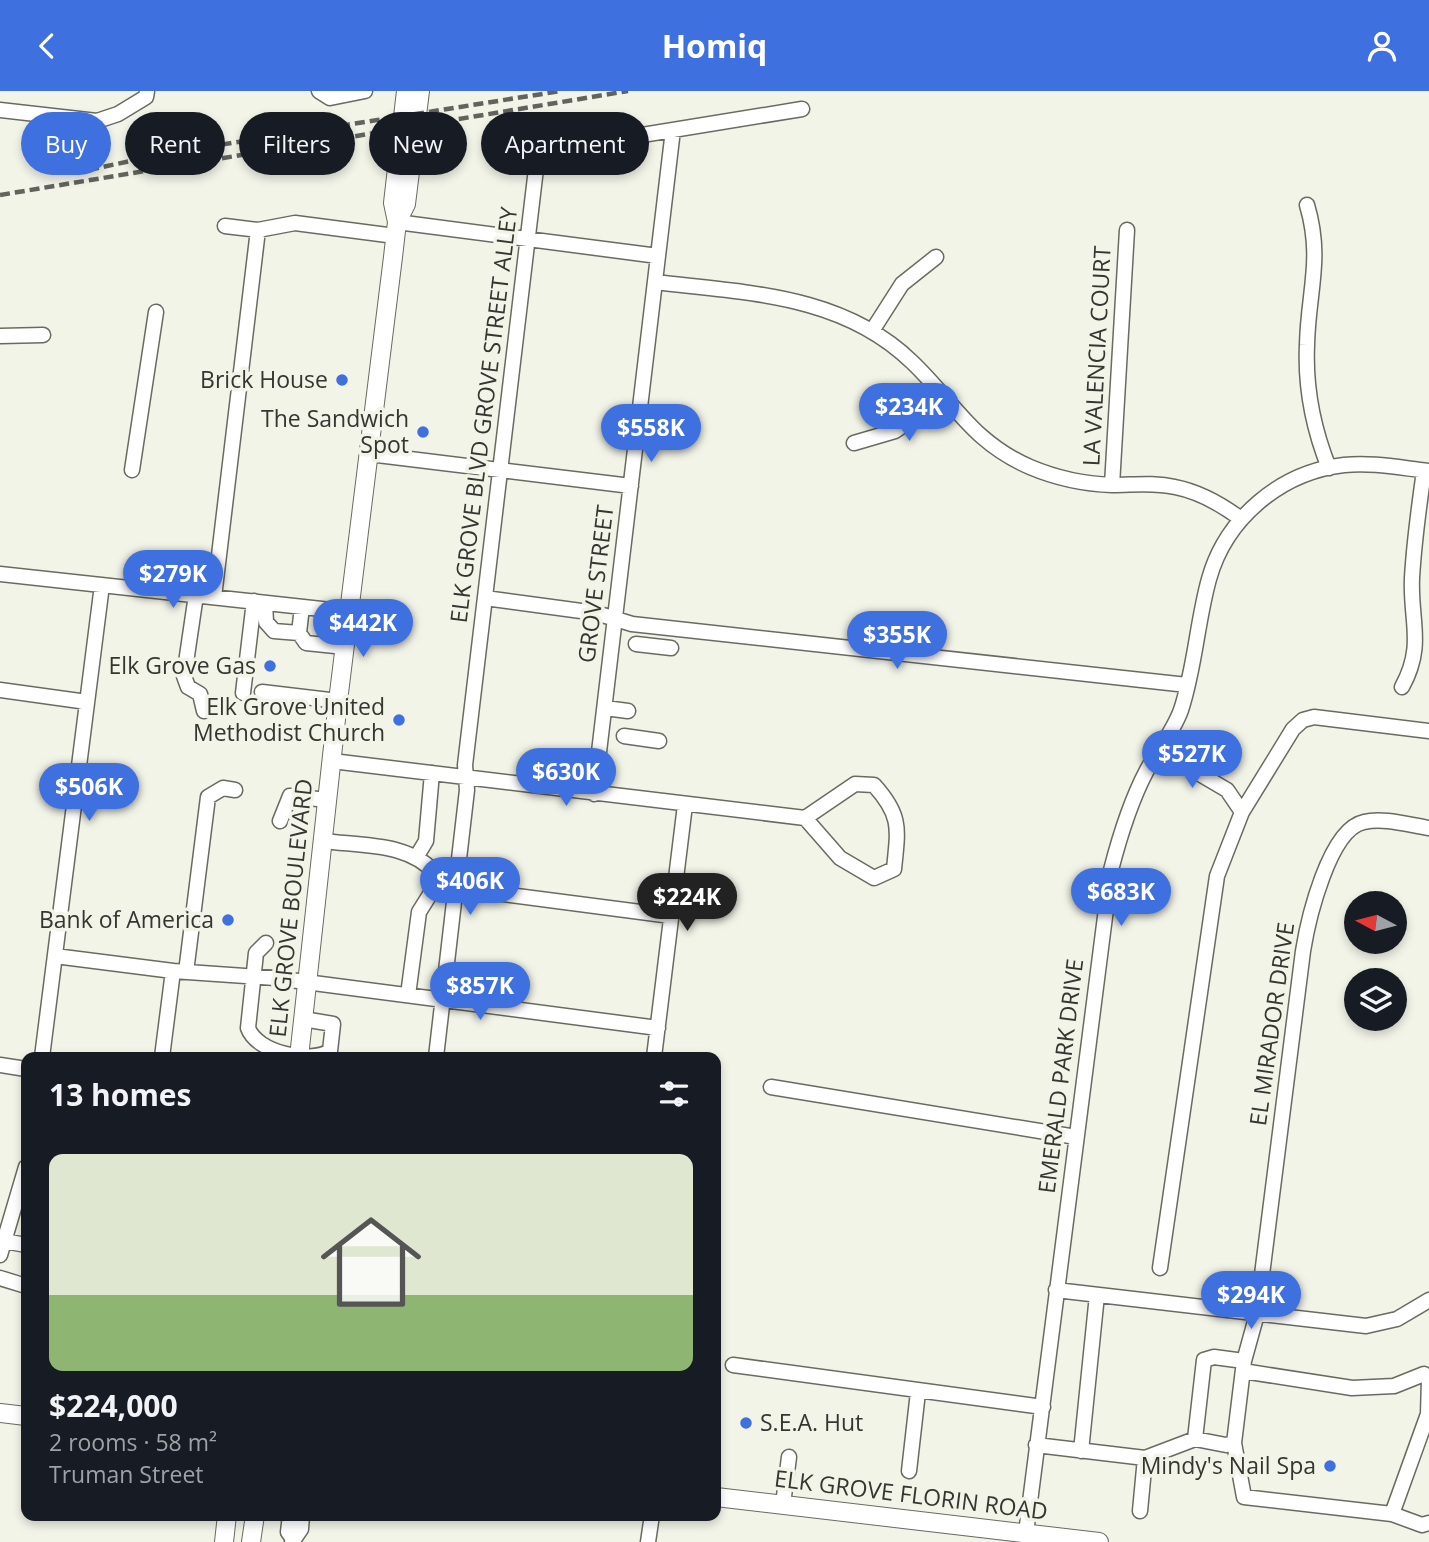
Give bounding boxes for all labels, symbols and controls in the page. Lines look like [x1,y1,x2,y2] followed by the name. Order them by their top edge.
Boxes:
[662,24,767,67] text: Homiq
[28,27,66,65] icon: back
[1363,27,1401,65] icon: person
[21,112,111,175] chip: Buy
[125,112,225,175] chip: Rent
[239,112,355,175] chip: Filters
[369,112,467,175] chip: New
[481,112,649,175] chip: Apartment
[442,205,524,625] street label: ELK GROVE BLVD GROVE STREET ALLEY
[1074,245,1118,467] street label: LA VALENCIA COURT
[200,363,328,395] place label: Brick House
[334,372,350,388] marker: Brick House
[860,383,958,443] pin: $234K
[875,390,943,422] text: $234K
[261,402,409,460] place label: The Sandwich Spot
[602,405,700,464] pin: $558K
[617,411,685,443] text: $558K
[415,424,431,440] marker: The Sandwich Spot
[569,503,621,665] street label: GROVE STREET
[124,551,222,610] pin: $279K
[139,557,207,589] text: $279K
[314,599,412,659] pin: $442K
[329,606,397,638] text: $442K
[848,611,946,671] pin: $355K
[863,618,931,650] text: $355K
[109,649,256,681] place label: Elk Grove Gas
[262,658,278,674] marker: Elk Grove Gas
[193,690,385,748] place label: Elk Grove United Methodist Church
[391,712,407,728] marker: Elk Grove United Methodist Church
[1143,731,1241,790] pin: $527K
[1158,737,1226,769] text: $527K
[517,749,615,808] pin: $630K
[532,755,600,787] text: $630K
[40,763,138,823] pin: $506K
[55,770,123,802] text: $506K
[261,777,319,1039] street label: ELK GROVE BOULEVARD
[421,857,519,917] pin: $406K
[436,864,504,896] text: $406K
[1072,869,1170,928] pin: $683K
[638,873,736,933] pin: $224K
[1087,875,1155,907] text: $683K
[653,880,721,912] text: $224K
[1344,891,1407,954] north arrow
[1344,891,1407,1031] map controls
[39,903,214,935] place label: Bank of America
[220,912,236,928] marker: Bank of America
[1241,920,1301,1128] street label: EL MIRADOR DRIVE
[1030,957,1090,1195] street label: EMERALD PARK DRIVE
[431,963,529,1022] pin: $857K
[1344,968,1407,1031] button: layers
[446,969,514,1001] text: $857K
[49,1074,192,1115] text: 13 homes
[655,1075,693,1113] icon: filters
[308,1199,434,1325] icon: home
[1202,1271,1300,1331] pin: $294K
[1217,1278,1285,1310] text: $294K
[49,1385,178,1426] text: $224,000
[760,1406,863,1438] place label: S.E.A. Hut
[738,1415,754,1431] marker: S.E.A. Hut
[49,1426,217,1458] text: 2 rooms · 58 m²
[1141,1449,1316,1481] place label: Mindy's Nail Spa
[49,1458,204,1490] text: Truman Street
[1322,1458,1338,1474] marker: Mindy's Nail Spa
[773,1461,1050,1527] street label: ELK GROVE FLORIN ROAD

